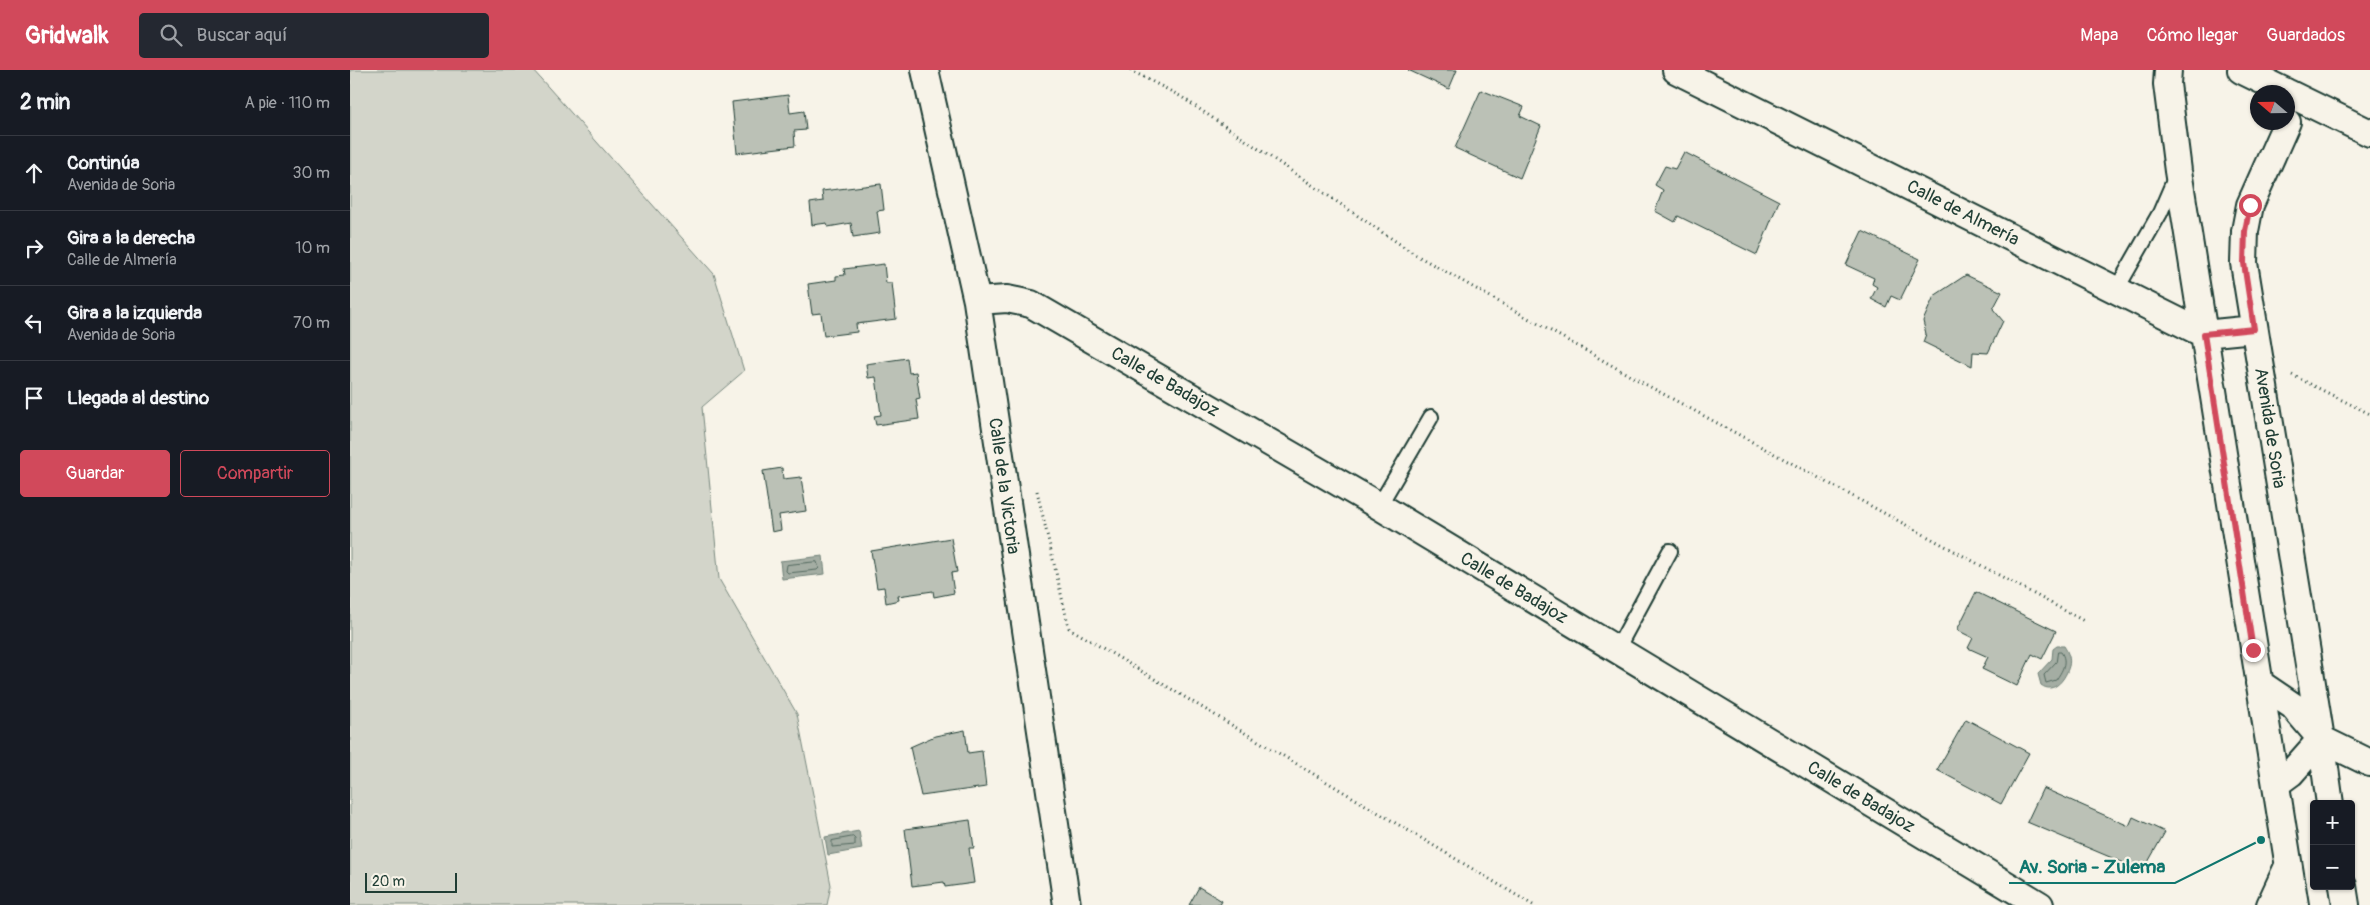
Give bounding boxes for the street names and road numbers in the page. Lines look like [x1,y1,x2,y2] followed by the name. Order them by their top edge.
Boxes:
[1903,175,2023,251] street label: Calle de Almería
[1107,342,1223,422] street label: Calle de Badajoz
[2249,366,2291,490] street label: Avenida de Soria
[983,416,1025,556] street label: Calle de la Victoria
[1456,547,1572,629] street label: Calle de Badajoz
[1803,756,1919,838] street label: Calle de Badajoz

